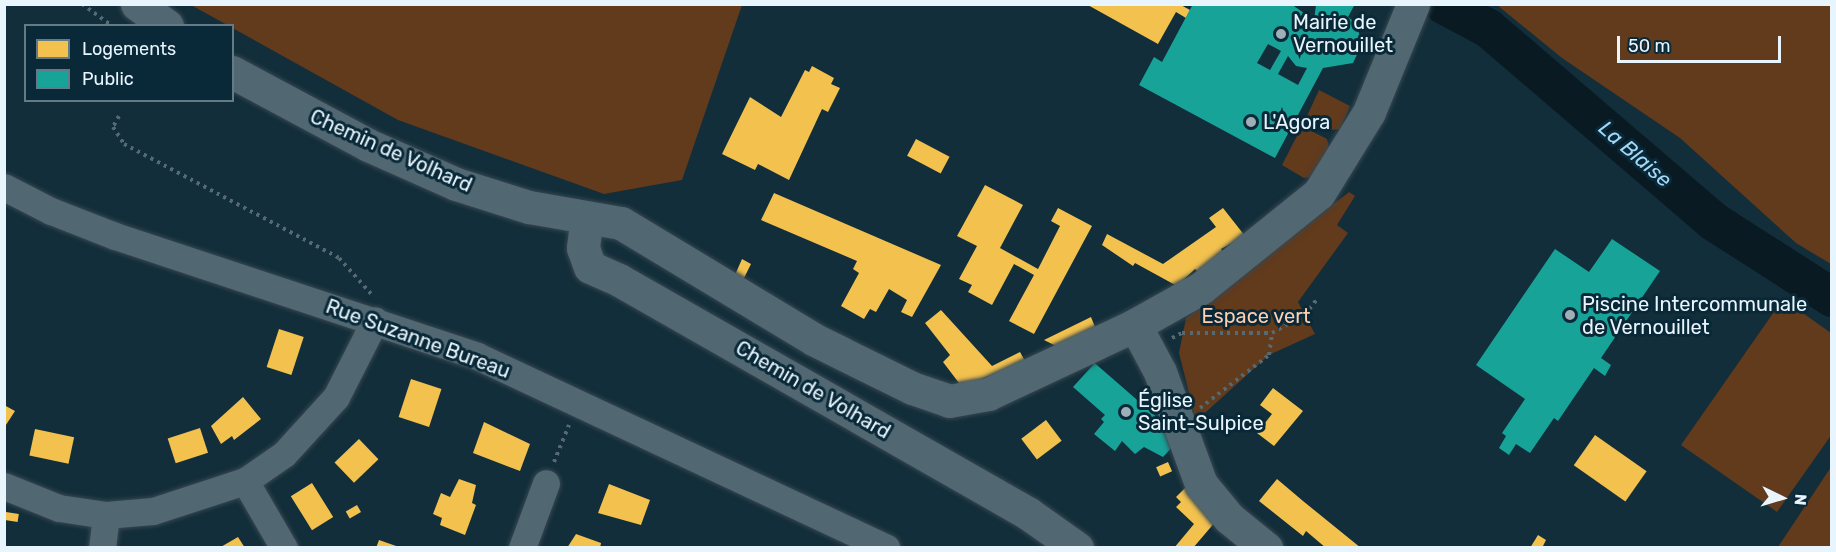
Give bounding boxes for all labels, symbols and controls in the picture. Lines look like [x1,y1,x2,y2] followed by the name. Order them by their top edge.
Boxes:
[1293,11,1393,58] place label: Mairie de Vernouillet
[24,24,234,102] legend
[1620,24,1784,62] scale bar
[1274,27,1288,41] marker: Mairie de Vernouillet
[1628,35,1671,57] text: 50 m
[82,38,176,60] text: Logements
[82,68,134,90] text: Public
[306,104,476,198] street label: Chemin de Volhard
[1263,110,1330,134] place label: L'Agora
[1244,115,1258,129] marker: L'Agora
[1593,116,1677,192] water label: La Blaise
[1582,292,1807,339] place label: Piscine Intercommunale de Vernouillet
[323,294,513,384] street label: Rue Suzanne Bureau
[1201,304,1311,328] park label: Espace vert
[1563,308,1577,322] marker: Piscine Intercommunale de Vernouillet
[731,336,895,444] street label: Chemin de Volhard
[1138,388,1264,435] place label: Église Saint-Sulpice
[1119,405,1133,419] marker: Église Saint-Sulpice
[1752,468,1812,528] north arrow
[1790,493,1810,506] text: N

